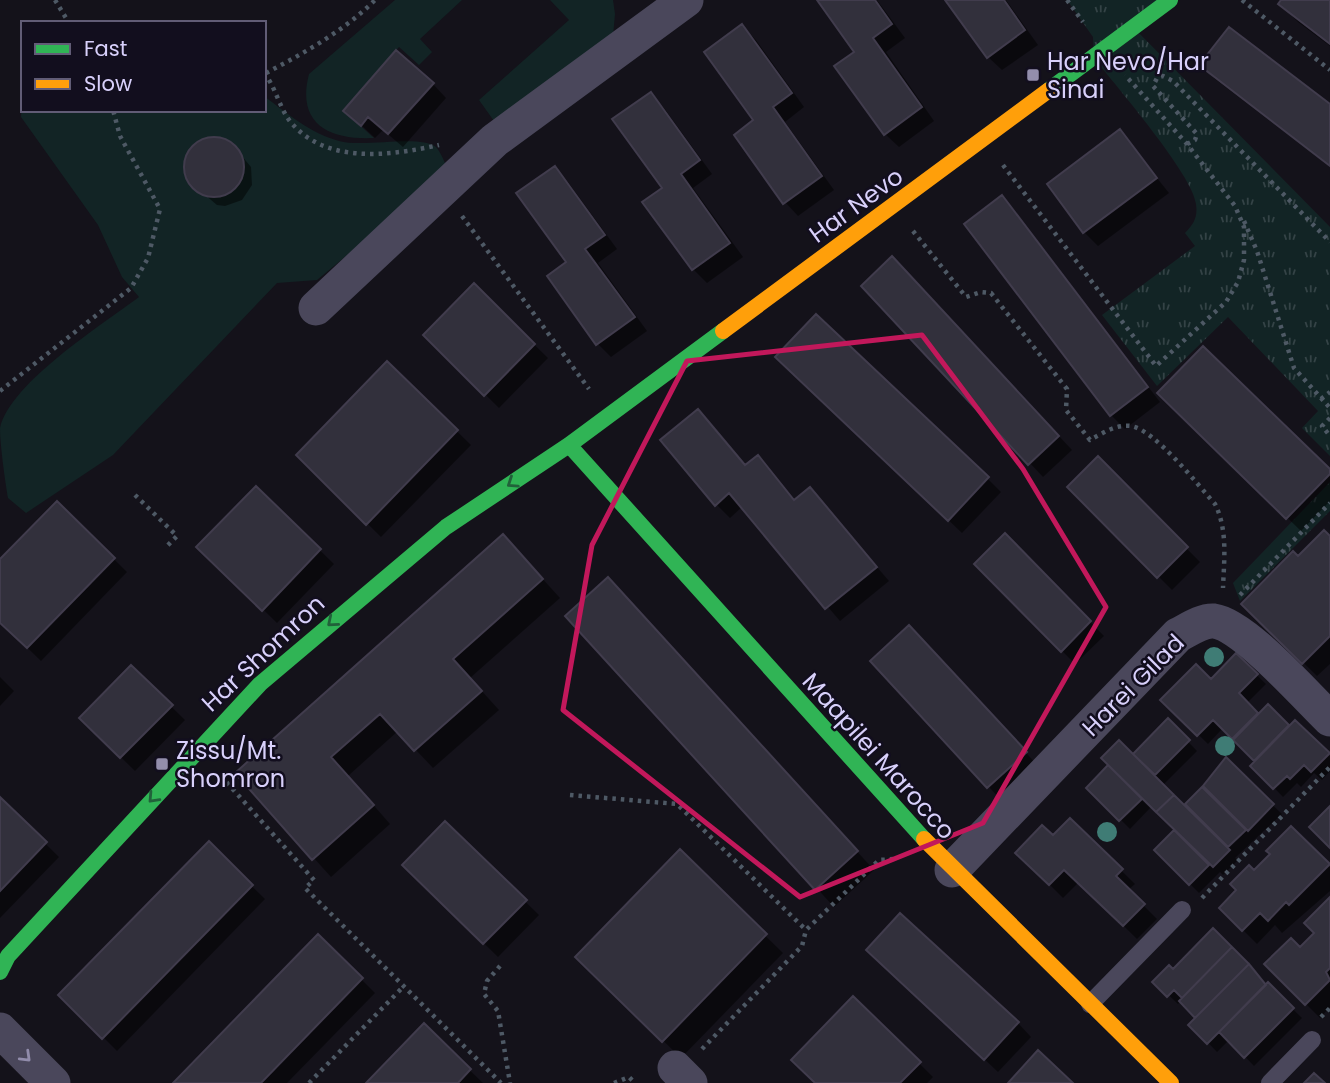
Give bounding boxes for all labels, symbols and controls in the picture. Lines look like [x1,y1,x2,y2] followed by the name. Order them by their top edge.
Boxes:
[21,21,266,112] legend
[84,34,127,63] text: Fast
[1047,45,1209,106] place label: Har Nevo/Har Sinai
[1025,67,1041,83] marker: Har Nevo/Har Sinai
[84,69,132,98] text: Slow
[802,160,910,250] street label: Har Nevo
[507,474,520,487] one-way arrow
[194,587,332,719] street label: Har Shomron
[328,614,341,626] one-way arrow
[1075,627,1191,743] street label: Harei Gilad
[795,665,963,847] street label: Maapilei Marocco
[176,734,285,795] place label: Zissu/Mt. Shomron
[154,756,170,772] marker: Zissu/Mt. Shomron
[149,790,162,803] one-way arrow
[18,1048,31,1061] one-way arrow

